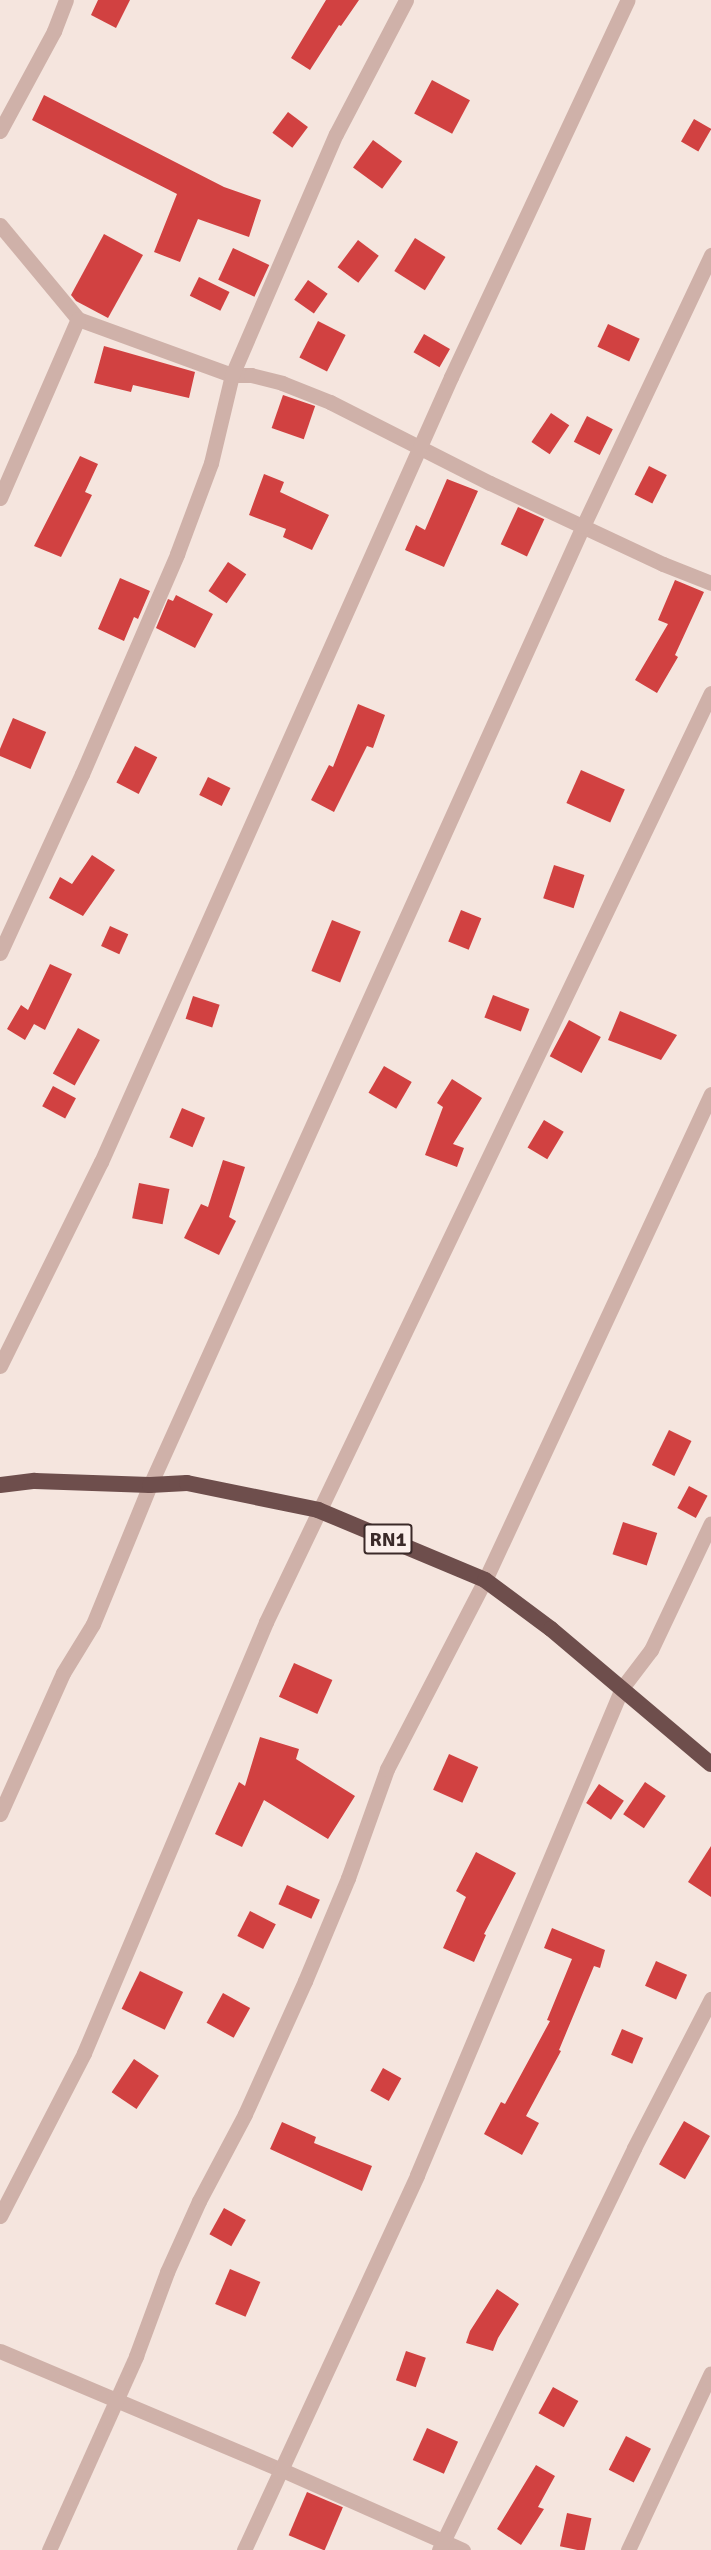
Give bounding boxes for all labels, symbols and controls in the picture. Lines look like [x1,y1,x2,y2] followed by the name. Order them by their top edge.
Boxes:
[362,1522,414,1556] road number: RN1

